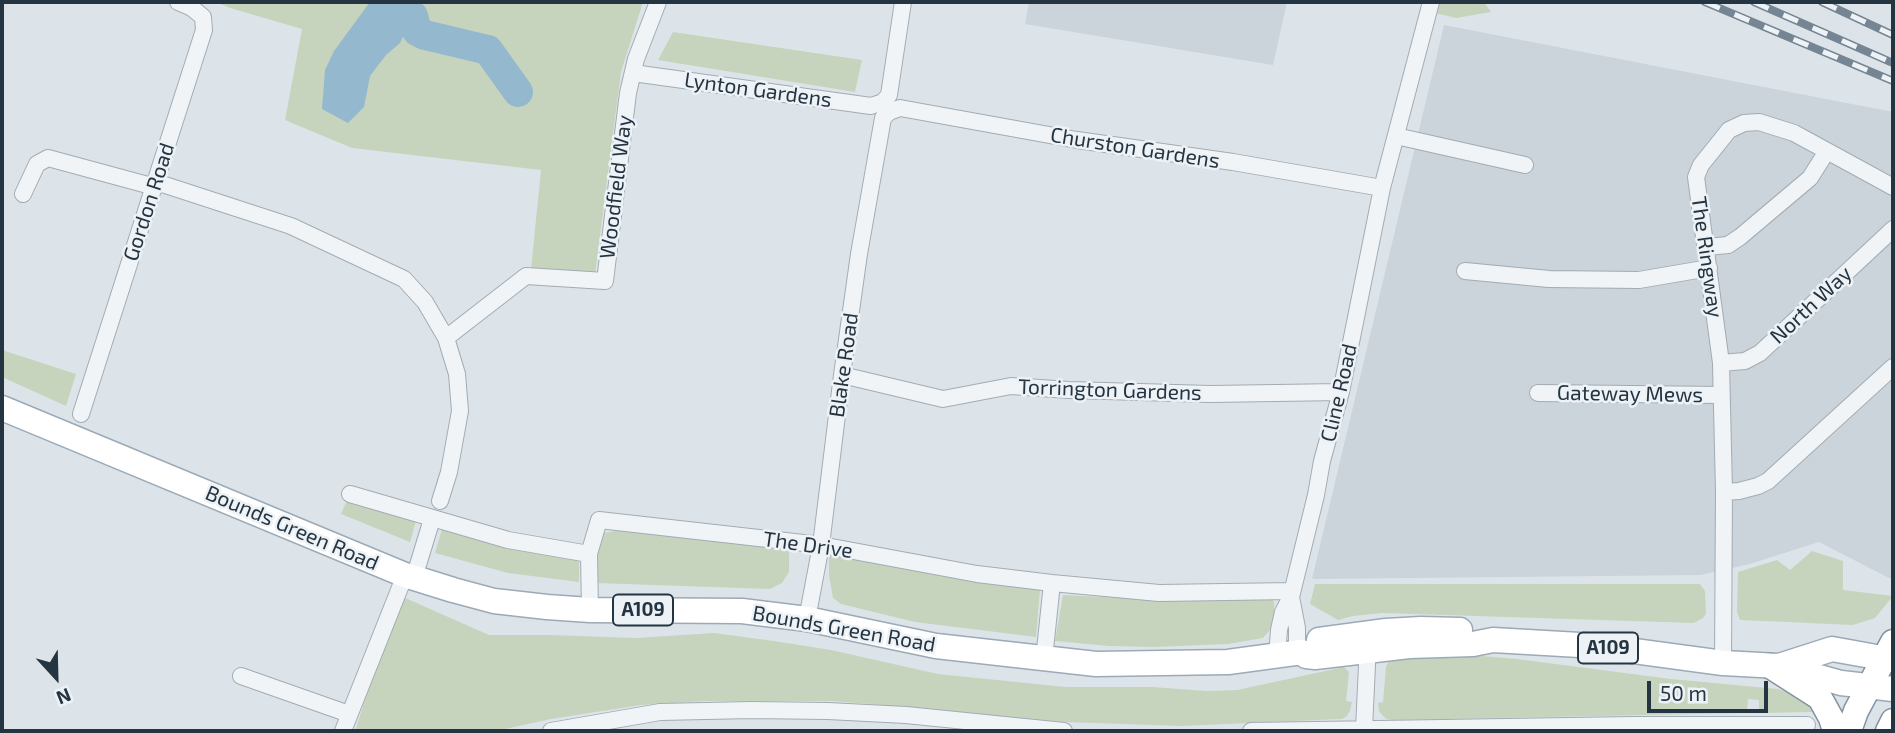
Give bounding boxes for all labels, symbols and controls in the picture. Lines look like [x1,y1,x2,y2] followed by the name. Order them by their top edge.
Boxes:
[683,67,833,113] street label: Lynton Gardens
[595,114,637,260] street label: Woodfield Way
[1049,122,1221,174] street label: Churston Gardens
[118,140,180,264] street label: Gordon Road
[1686,195,1728,319] street label: The Ringway
[1765,261,1857,349] street label: North Way
[824,311,864,419] street label: Blake Road
[1315,341,1363,445] street label: Cline Road
[1018,374,1202,406] street label: Torrington Gardens
[1557,380,1703,408] street label: Gateway Mews
[202,480,382,576] street label: Bounds Green Road
[762,526,854,564] street label: The Drive
[613,594,673,625] road number: A109
[750,600,938,658] street label: Bounds Green Road
[1578,632,1638,664] road number: A109
[21,642,91,712] north arrow
[1650,666,1771,710] scale bar
[1660,680,1707,705] text: 50 m
[53,684,75,710] text: N

